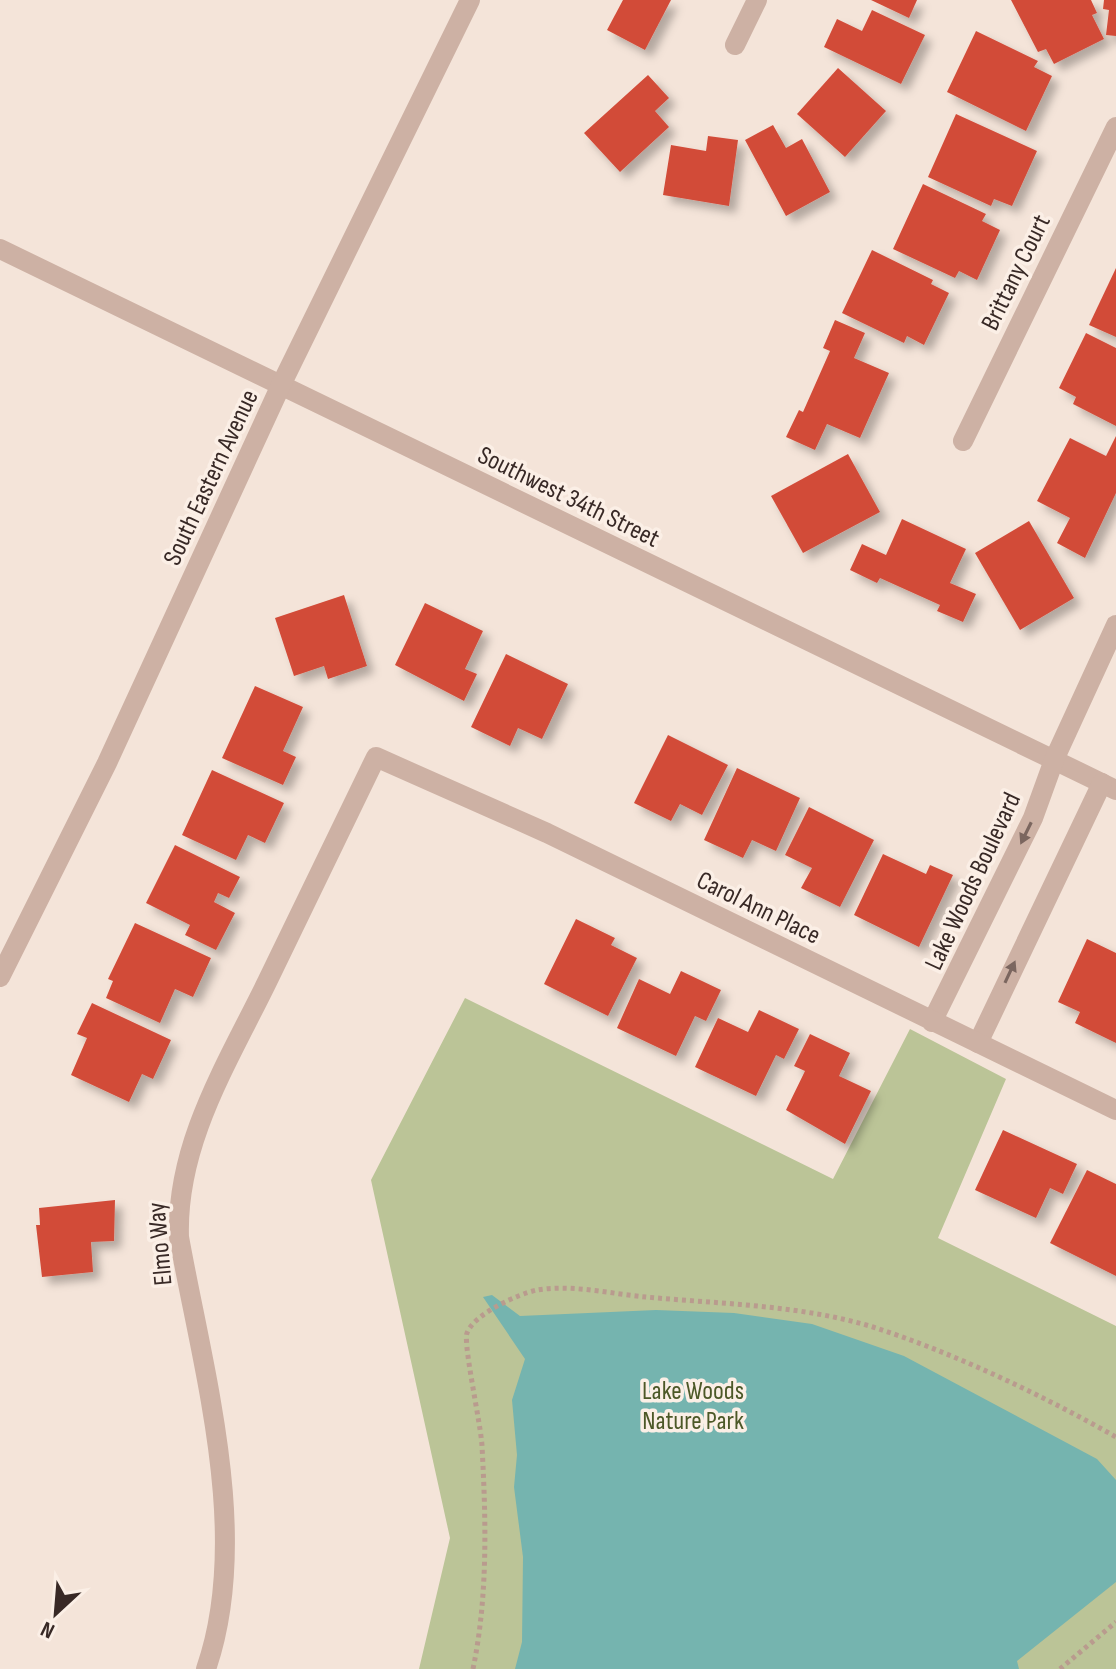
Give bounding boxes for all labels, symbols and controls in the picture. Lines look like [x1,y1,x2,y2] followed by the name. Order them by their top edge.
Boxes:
[975,210,1058,335] street label: Brittany Court
[157,385,266,570] street label: South Eastern Avenue
[473,440,664,555] street label: Southwest 34th Street
[919,788,1028,975] street label: Lake Woods Boulevard
[1020,821,1033,844] one-way arrow
[692,865,825,952] street label: Carol Ann Place
[1003,961,1017,984] one-way arrow
[141,1201,180,1287] street label: Elmo Way
[642,1376,744,1437] park label: Lake Woods Nature Park
[16,1573,96,1653] north arrow
[37,1615,59,1644] text: N

